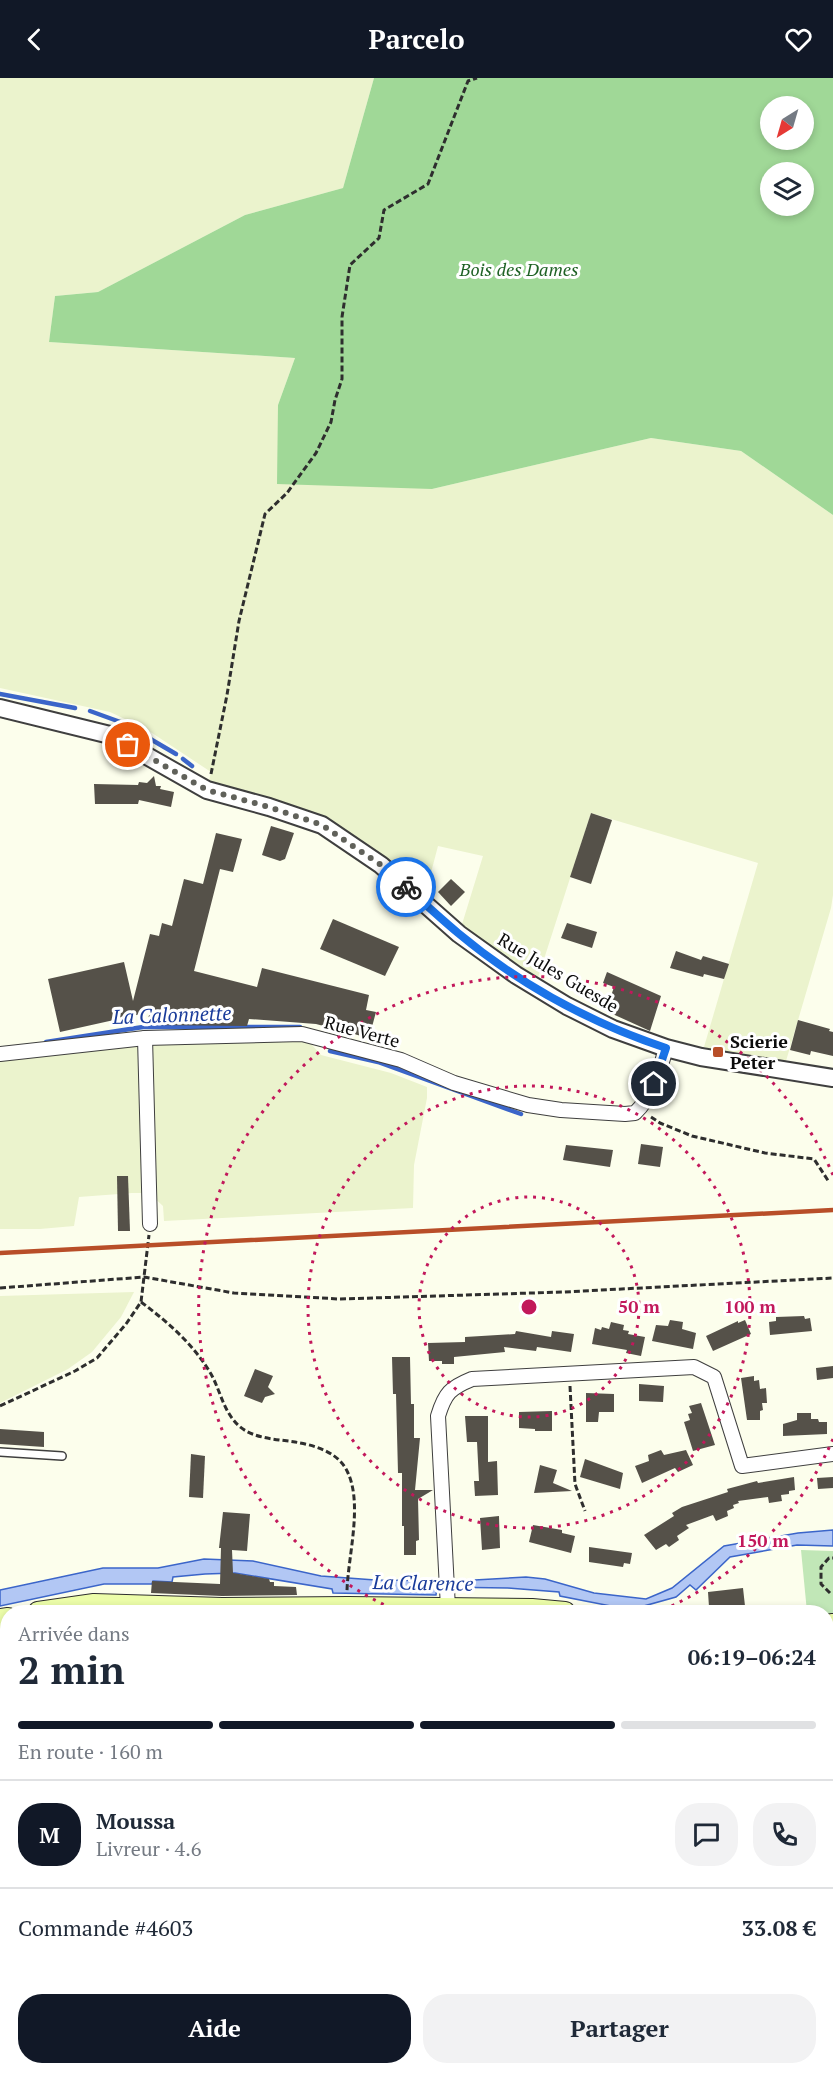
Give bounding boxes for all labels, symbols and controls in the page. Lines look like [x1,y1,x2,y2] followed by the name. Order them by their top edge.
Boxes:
[369,21,464,57] text: Parcelo
[18,23,51,56] icon: back
[782,23,815,56] icon: heart
[760,96,814,150] north arrow
[760,96,814,216] map controls
[760,162,814,216] button: layers
[459,257,579,281] park label: Bois des Dames
[102,719,153,770] pin
[111,728,144,761] icon: bag
[376,857,436,917] courier
[390,871,423,904] icon: bike
[494,927,623,1018] street label: Rue Jules Guesde
[111,999,232,1030] water label: La Calonnette
[322,1009,403,1053] street label: Rue Verte
[730,1029,788,1074] place label: Scierie Peter
[711,1045,725,1059] marker: Scierie Peter
[628,1058,679,1109] pin
[637,1067,670,1100] icon: home
[618,1294,660,1318] text: 50 m
[724,1294,776,1318] text: 100 m
[519,1297,539,1317] centre of rings
[737,1528,789,1552] text: 150 m
[371,1568,474,1597] water label: La Clarence
[18,1620,130,1647] text: Arrivée dans
[688,1642,816,1671] text: 06:19–06:24
[18,1643,125,1695] text: 2 min
[18,1738,163,1765] text: En route · 160 m
[675,1803,738,1866] button: chat
[753,1803,816,1866] button: phone
[96,1806,175,1835] text: Moussa
[39,1820,60,1849] text: M
[96,1835,201,1862] text: Livreur · 4.6
[18,1913,193,1942] text: Commande #4603
[741,1913,816,1942] text: 33.08 €
[18,1994,411,2063] button: Aide
[423,1994,816,2063] button: Partager

